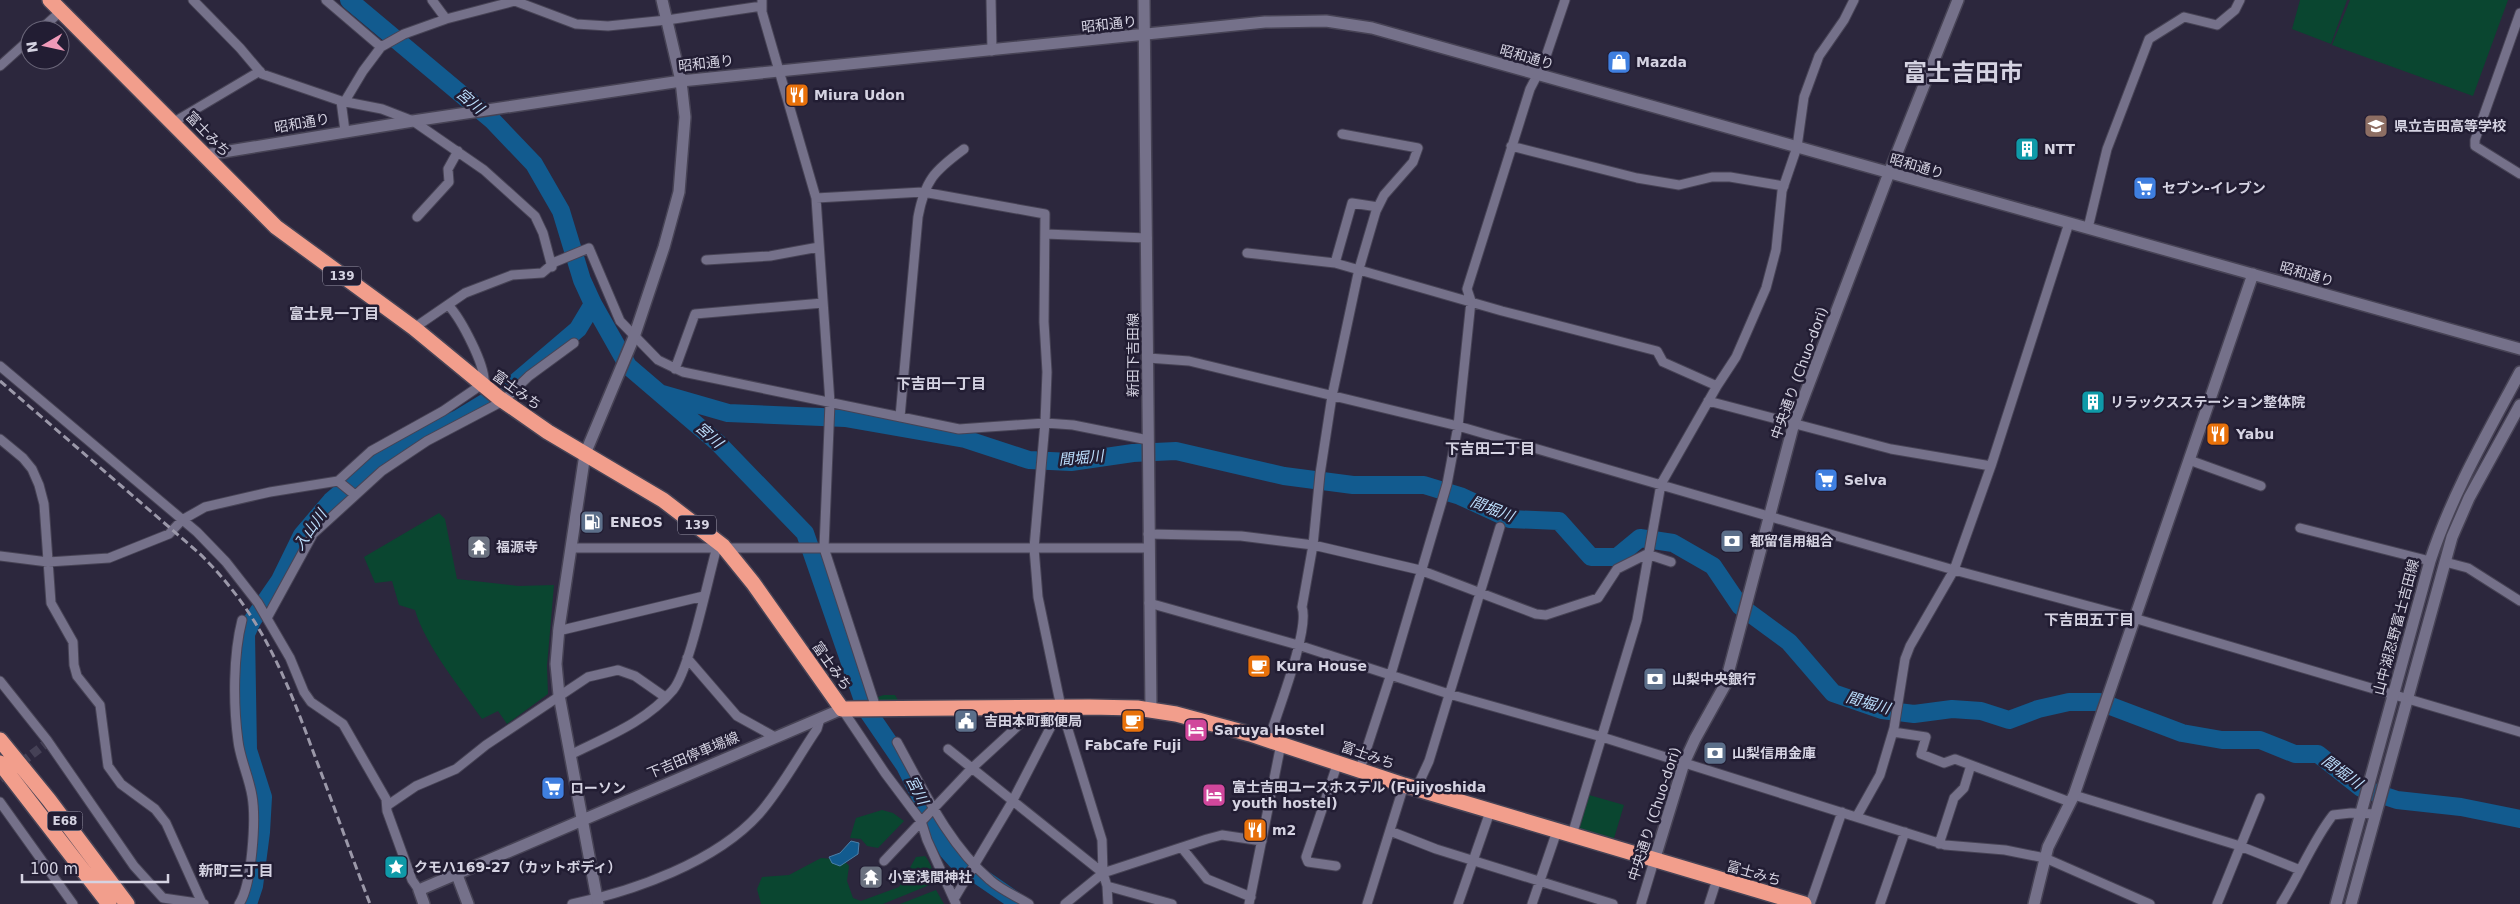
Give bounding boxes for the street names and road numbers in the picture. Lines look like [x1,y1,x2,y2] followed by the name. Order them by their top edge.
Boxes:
[1080,13,1138,35] street label: 昭和通り
[1498,42,1556,72] street label: 昭和通り
[677,52,735,74] street label: 昭和通り
[183,108,233,160] street label: 富士みち
[273,110,331,136] street label: 昭和通り
[1888,151,1946,181] street label: 昭和通り
[2278,259,2336,289] street label: 昭和通り
[323,266,361,286] road number: 139
[1768,305,1830,441] street label: 中央通り (Chuo-dori)
[1125,313,1141,397] street label: 新田下吉田線
[490,367,544,413] street label: 富士みち
[678,516,716,534] road number: 139
[2370,557,2422,697] street label: 山中湖忍野富士吉田線
[809,638,855,694] street label: 富士みち
[645,728,741,782] street label: 下吉田停車場線
[1339,738,1397,772] street label: 富士みち
[1625,745,1683,883] street label: 中央通り (Chuo-dori)
[48,811,82,830] road number: E68
[1725,858,1783,888] street label: 富士みち

